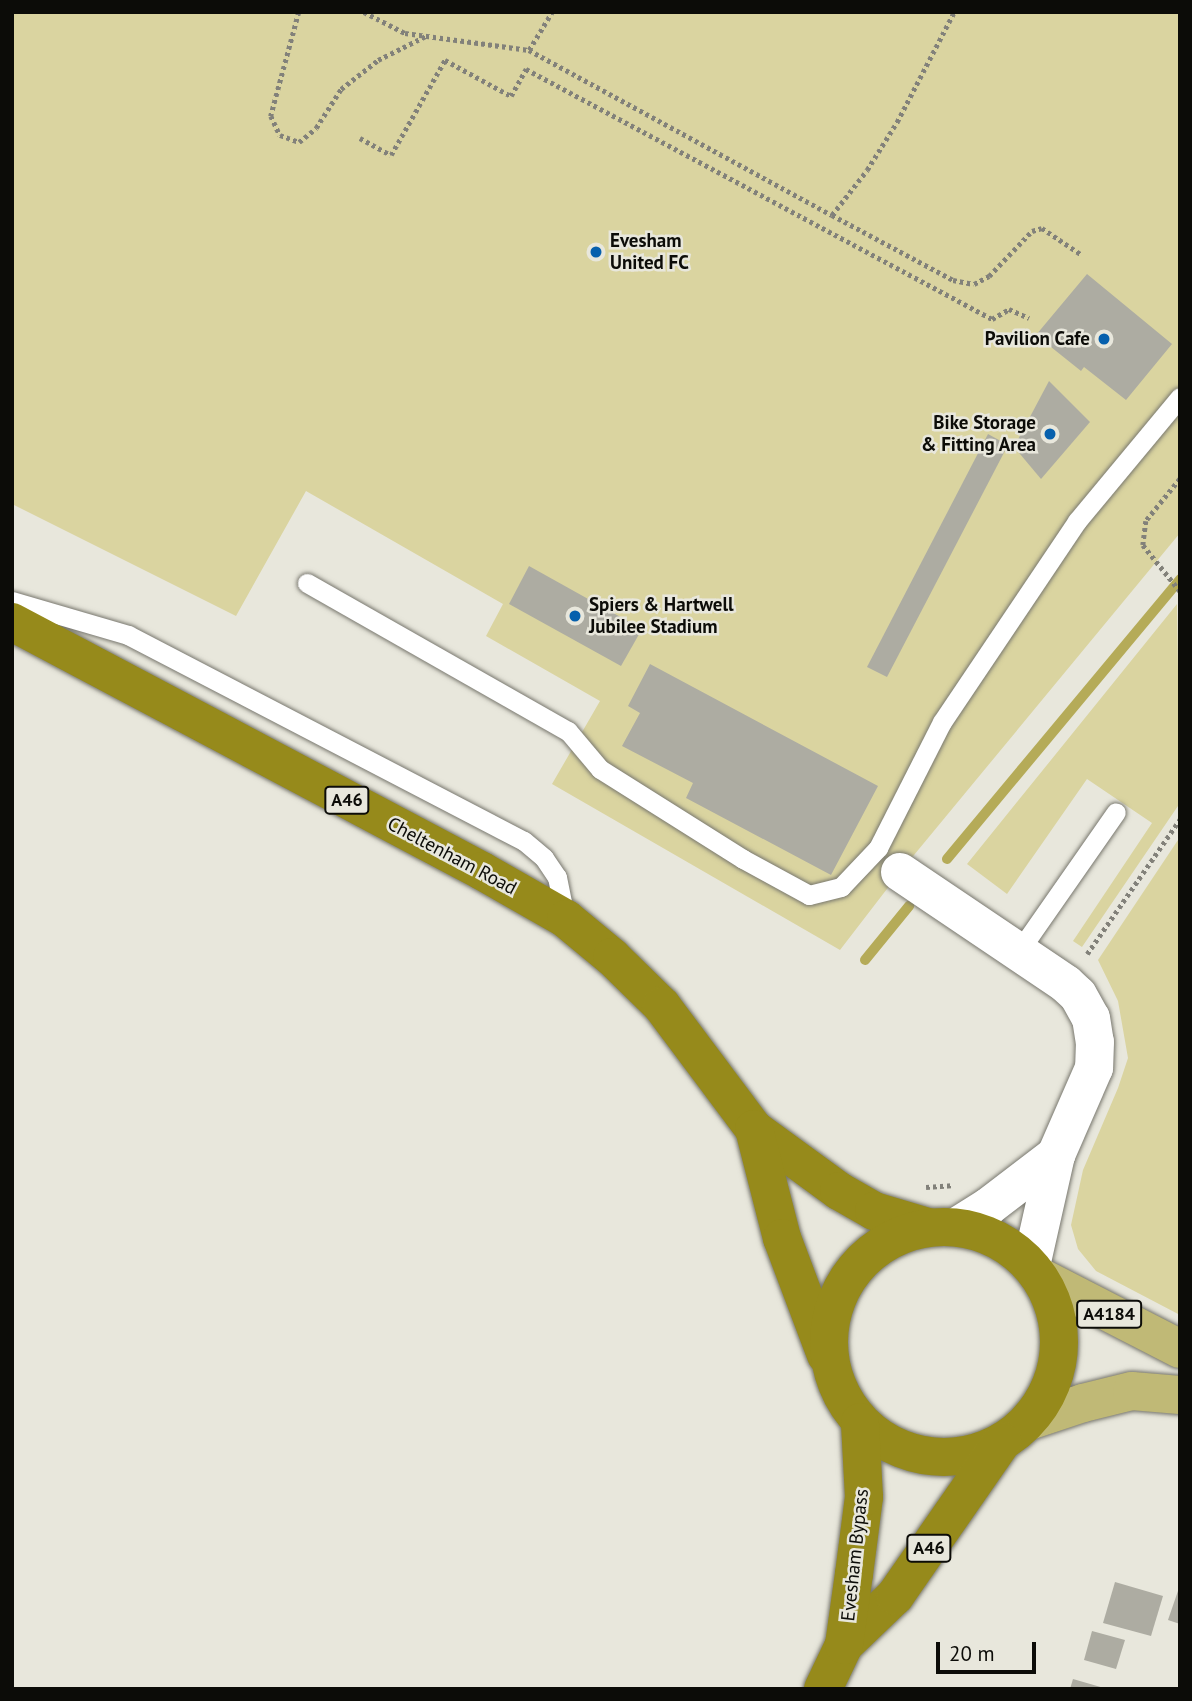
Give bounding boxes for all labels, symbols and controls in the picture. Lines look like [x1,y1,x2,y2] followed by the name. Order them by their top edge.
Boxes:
[610,230,689,274] place label: Evesham United FC
[588,244,604,260] marker: Evesham United FC
[985,328,1090,350] place label: Pavilion Cafe
[1096,331,1112,347] marker: Pavilion Cafe
[920,412,1036,456] place label: Bike Storage & Fitting Area
[1042,426,1058,442] marker: Bike Storage & Fitting Area
[589,594,734,638] place label: Spiers & Hartwell Jubilee Stadium
[567,608,583,624] marker: Spiers & Hartwell Jubilee Stadium
[324,786,370,814] road number: A46
[383,812,521,900] street label: Cheltenham Road
[1076,1300,1142,1329] road number: A4184
[837,1488,873,1622] street label: Evesham Bypass
[906,1534,952,1562] road number: A46
[940,1628,1040,1672] scale bar
[949,1640,995,1667] text: 20 m

